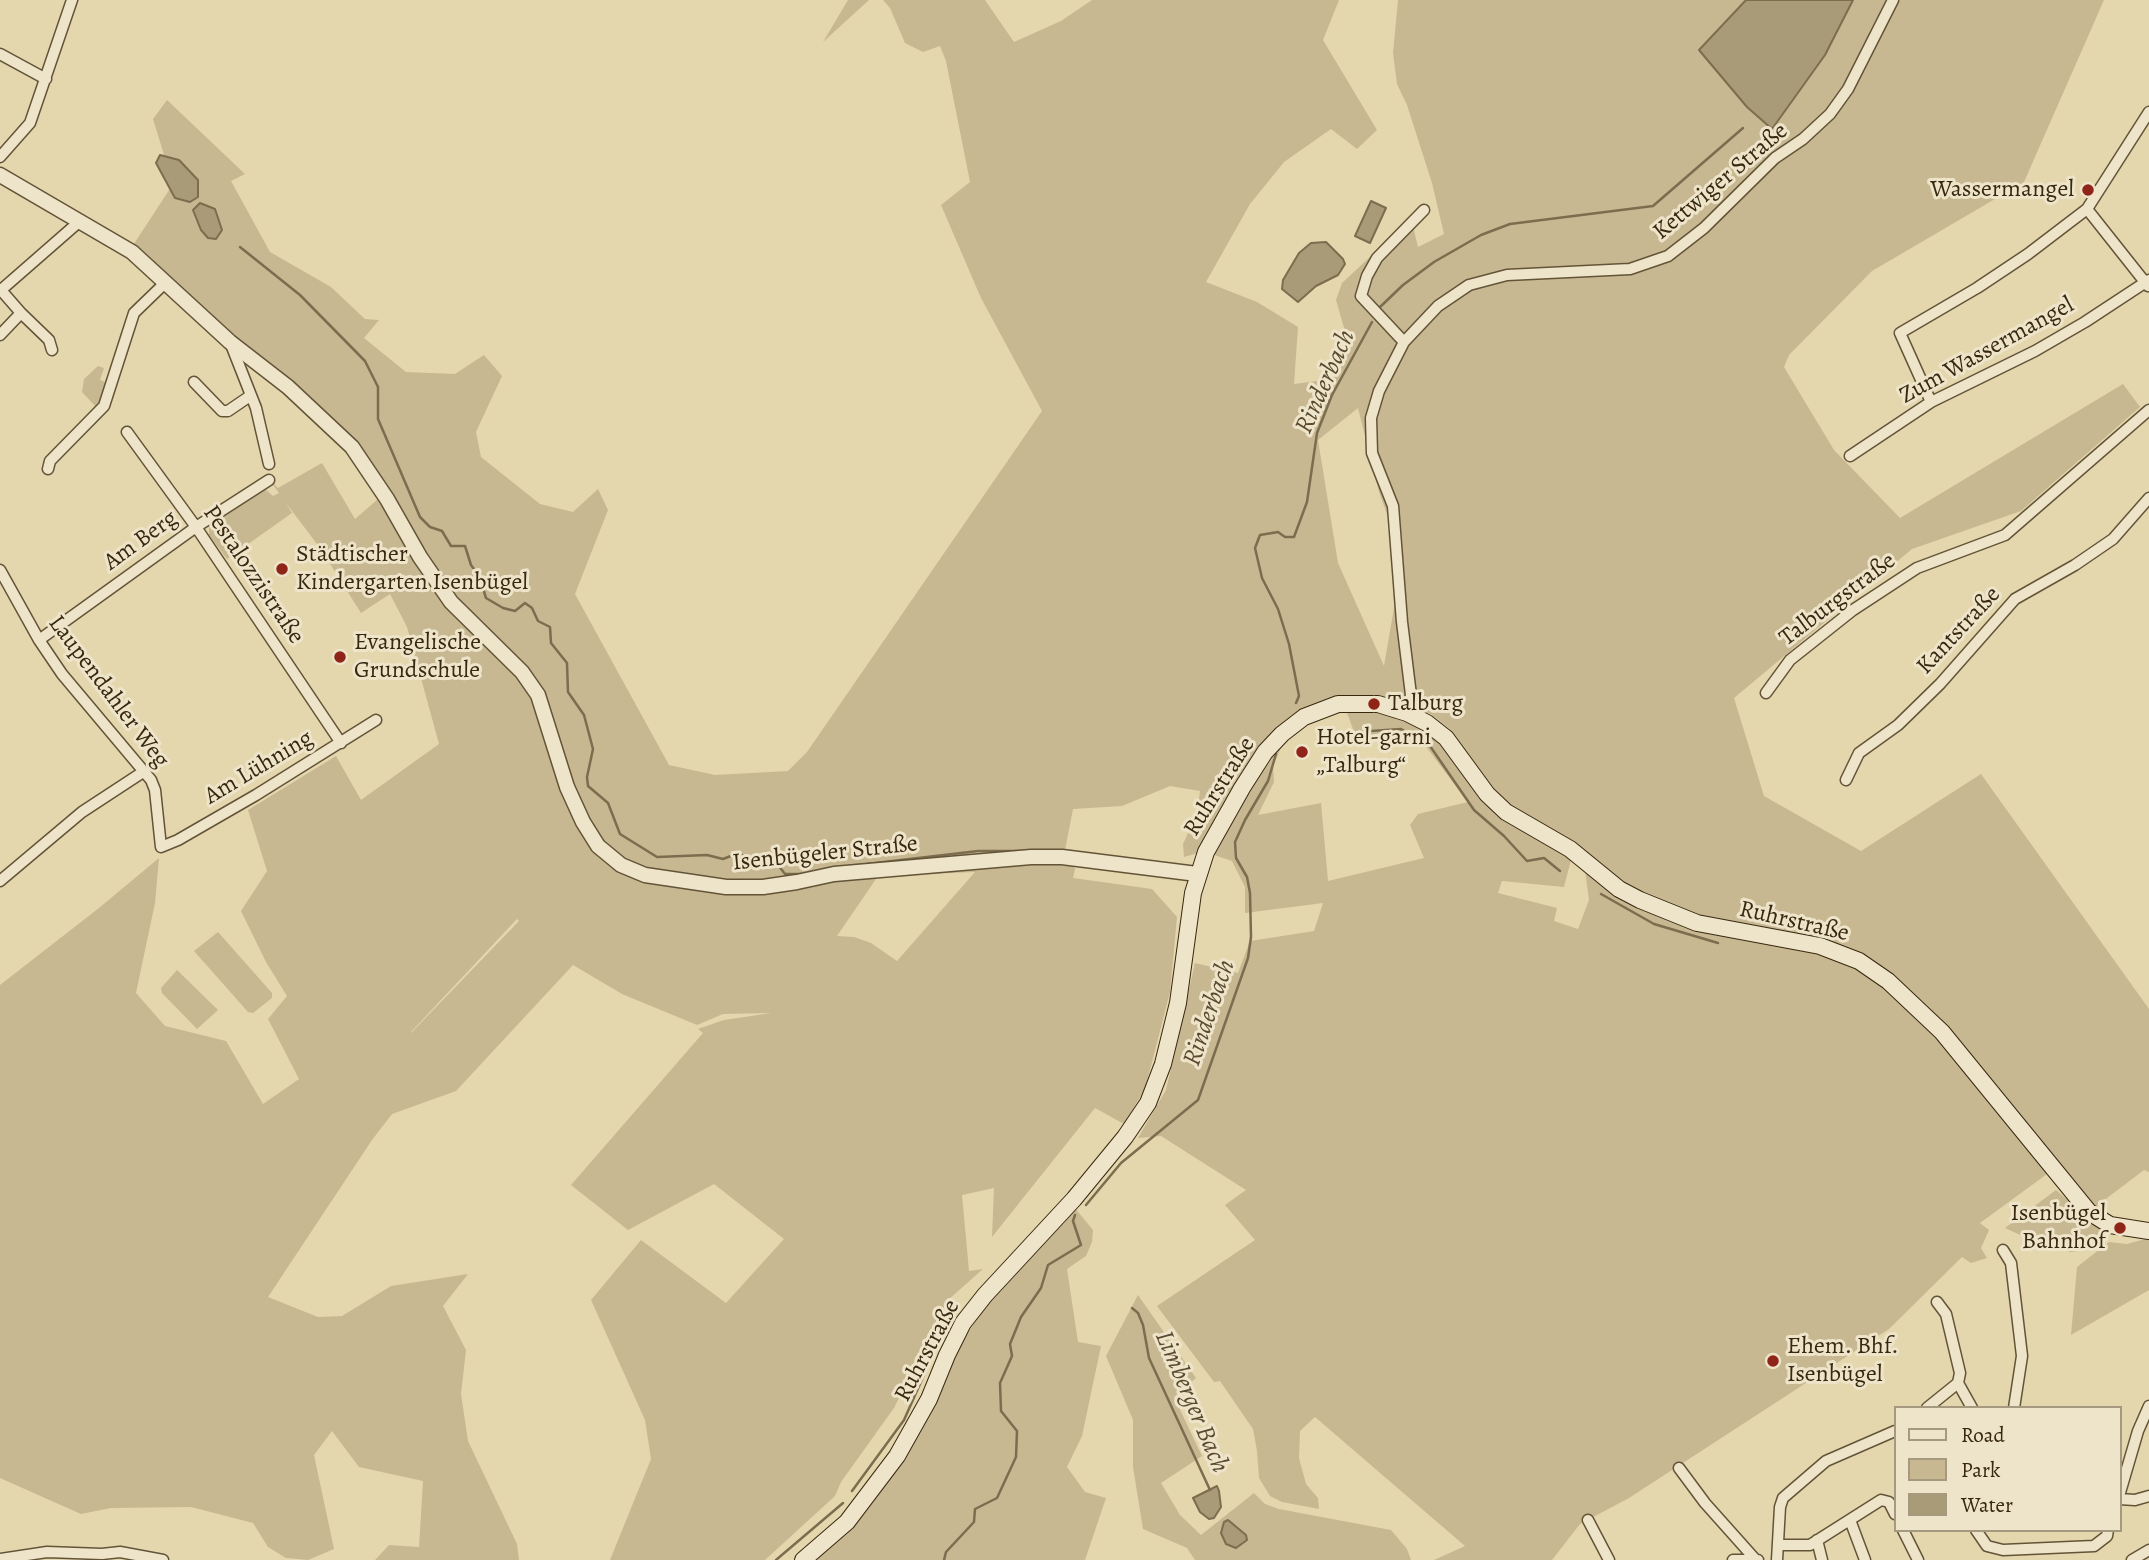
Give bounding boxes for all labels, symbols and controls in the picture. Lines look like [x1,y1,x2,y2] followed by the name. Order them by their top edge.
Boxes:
[1648,117,1794,247] street label: Kettwiger Straße
[1930,176,2074,204] place label: Wassermangel
[2080,182,2096,198] marker: Wassermangel
[1895,291,2079,411] street label: Zum Wassermangel
[1289,325,1363,439] water label: Rinderbach
[196,500,310,650] street label: Pestalozzistraße
[98,505,184,577] street label: Am Berg
[296,541,528,597] place label: Städtischer Kindergarten Isenbügel
[1774,547,1902,653] street label: Talburgstraße
[274,561,290,577] marker: Städtischer Kindergarten Isenbügel
[1911,581,2007,681] street label: Kantstraße
[41,610,175,774] street label: Laupendahler Weg
[354,629,481,685] place label: Evangelische Grundschule
[332,649,348,665] marker: Evangelische Grundschule
[1388,690,1463,718] place label: Talburg
[1366,696,1382,712] marker: Talburg
[200,724,318,812] street label: Am Lühning
[1316,724,1431,780] place label: Hotel-garni „Talburg“
[1178,732,1262,842] street label: Ruhrstraße
[1294,744,1310,760] marker: Hotel-garni „Talburg“
[731,830,919,878] street label: Isenbügeler Straße
[1736,895,1852,949] street label: Ruhrstraße
[1177,956,1243,1070] water label: Rinderbach
[2010,1200,2106,1256] place label: Isenbügel Bahnhof
[2112,1220,2128,1236] marker: Isenbügel Bahnhof
[889,1295,967,1407] street label: Ruhrstraße
[1147,1326,1235,1478] water label: Limberger Bach
[1787,1333,1898,1389] place label: Ehem. Bhf. Isenbügel
[1765,1353,1781,1369] marker: Ehem. Bhf. Isenbügel
[1894,1406,2121,1532] legend
[1961,1421,2005,1449] text: Road
[1961,1456,2000,1484] text: Park
[1961,1491,2013,1519] text: Water

